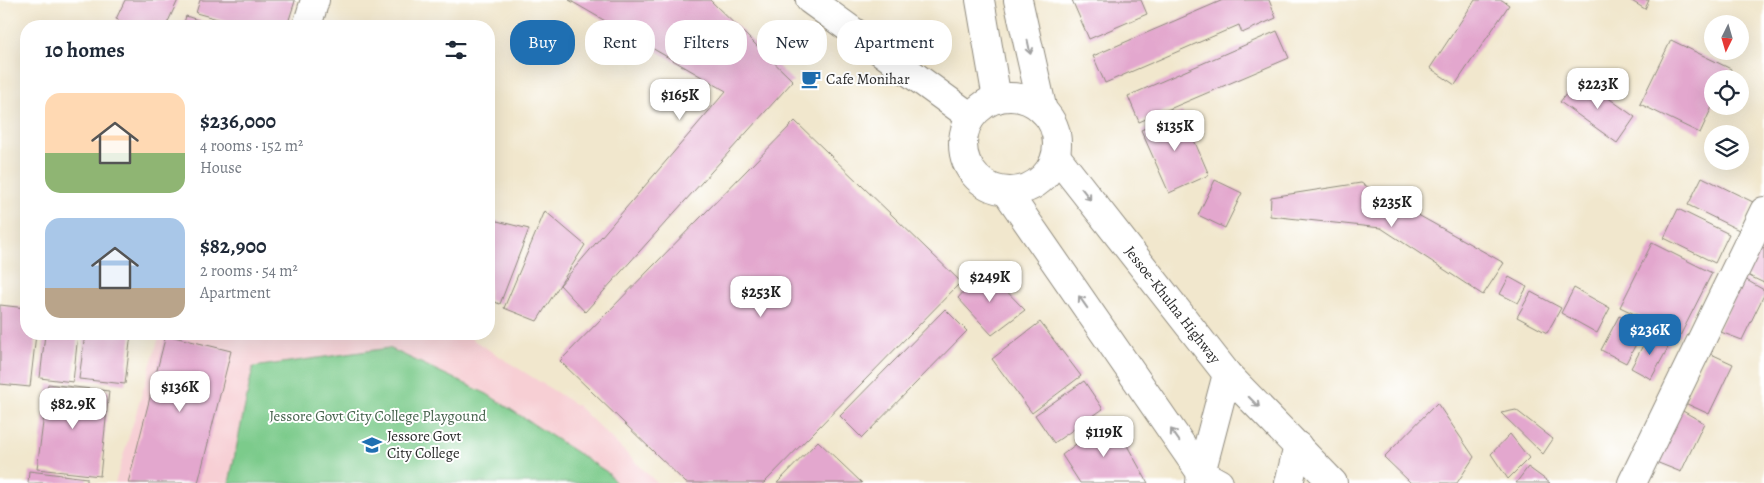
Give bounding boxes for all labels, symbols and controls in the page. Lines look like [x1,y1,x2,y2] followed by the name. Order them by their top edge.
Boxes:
[1704,15,1749,60] north arrow
[1704,15,1749,170] map controls
[510,20,575,65] chip: Buy
[585,20,655,65] chip: Rent
[665,20,747,65] chip: Filters
[757,20,827,65] chip: New
[837,20,952,65] chip: Apartment
[45,36,125,64] text: 10 homes
[442,36,470,64] icon: filters
[1025,39,1035,55] one-way arrow
[800,68,822,90] cafe icon: Cafe Monihar
[1563,68,1633,110] pin: $223K
[826,69,910,89] place label: Cafe Monihar
[1704,70,1749,115] button: locate
[1578,73,1618,95] text: $223K
[645,78,715,121] pin: $165K
[661,84,699,106] text: $165K
[200,107,276,135] text: $236,000
[1140,110,1210,152] pin: $135K
[85,113,145,173] icon: home
[1156,115,1194,137] text: $135K
[1704,125,1749,170] button: layers
[200,135,303,157] text: 4 rooms · 152 m²
[200,157,242,179] text: House
[1357,186,1427,228] pin: $235K
[1080,188,1091,201] one-way arrow
[1372,191,1412,213] text: $235K
[200,232,267,260] text: $82,900
[85,238,145,298] icon: home
[1120,242,1225,368] street label: Jessoe-Khulna Highway
[200,260,298,282] text: 2 rooms · 54 m²
[955,260,1025,303] pin: $249K
[970,266,1010,288] text: $249K
[726,276,796,318] pin: $253K
[741,281,781,303] text: $253K
[200,282,271,304] text: Apartment
[1077,295,1087,309] one-way arrow
[1615,314,1685,356] pin: $236K
[1630,319,1670,341] text: $236K
[145,370,215,413] pin: $136K
[161,376,199,398] text: $136K
[32,388,114,430] pin: $82.9K
[50,393,96,415] text: $82.9K
[1248,396,1260,408] one-way arrow
[269,406,488,426] park label: Jessore Govt City College Playgound
[1069,416,1139,458] pin: $119K
[1086,421,1122,443] text: $119K
[387,426,461,463] place label: Jessore Govt City College
[1170,428,1180,442] one-way arrow
[361,434,383,456] school or university icon: Jessore Govt City College

